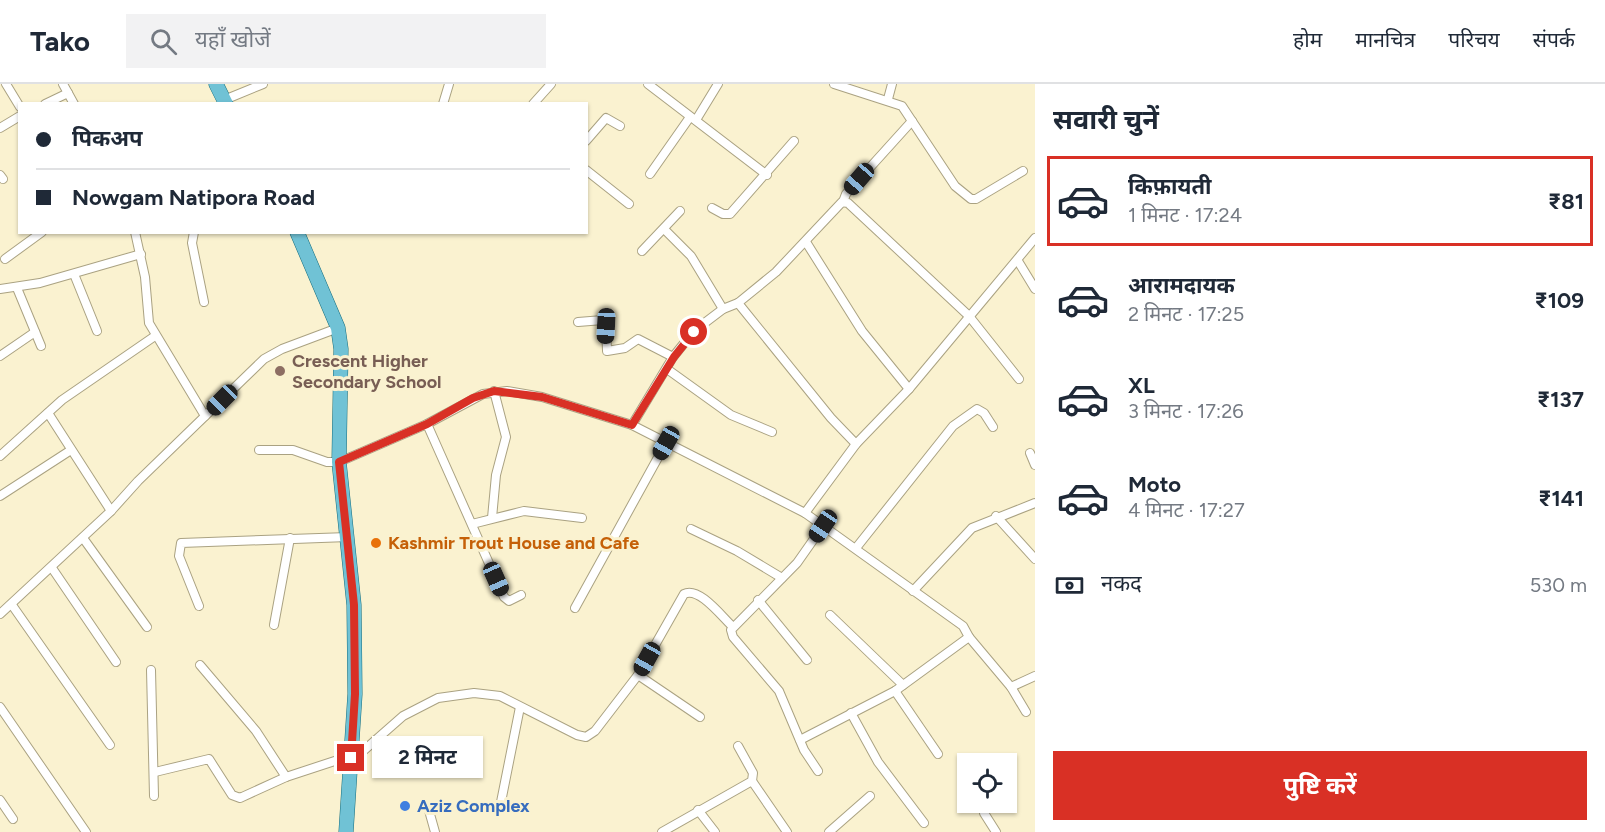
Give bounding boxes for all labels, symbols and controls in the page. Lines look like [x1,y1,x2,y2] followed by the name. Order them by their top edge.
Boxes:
[126,14,546,68] search box
[30,24,90,58] text: Tako
[147,25,180,58] icon: search
[195,26,271,53] text: यहाँ खोजें
[1293,27,1322,52] text: होम
[1355,27,1415,52] text: मानचित्र
[1448,27,1500,52] text: परिचय
[1533,27,1575,52] text: संपर्क
[1053,103,1159,136] text: सवारी चुनें
[72,125,143,152] text: पिकअप
[840,160,878,198] car
[1128,173,1212,200] text: किफ़ायती
[1056,174,1110,228] icon: car
[72,184,315,211] text: Nowgam Natipora Road
[1548,188,1584,215] text: ₹81
[1128,203,1242,227] text: 1 मिनट · 17:24
[1128,272,1235,299] text: आरामदायक
[1056,273,1110,327] icon: car
[1534,287,1584,314] text: ₹109
[1128,302,1244,326] text: 2 मिनट · 17:25
[596,308,616,344] car
[680,318,707,345] route start
[292,350,442,393] place label: Crescent Higher Secondary School
[273,364,287,378] marker: Crescent Higher Secondary School
[1056,372,1110,426] icon: car
[1128,372,1155,399] text: XL
[203,381,241,419] car
[1537,386,1584,413] text: ₹137
[1128,399,1244,423] text: 3 मिनट · 17:26
[649,423,683,463] car
[1056,471,1110,525] icon: car
[1128,471,1181,498] text: Moto
[1538,485,1584,512] text: ₹141
[1128,498,1245,522] text: 4 मिनट · 17:27
[805,506,841,546] car
[388,532,639,554] place label: Kashmir Trout House and Cafe
[369,536,383,550] marker: Kashmir Trout House and Cafe
[480,559,512,599] car
[1053,569,1086,602] icon: cash
[1101,570,1142,597] text: नकद
[1530,573,1587,597] text: 530 m
[630,639,664,679] car
[372,737,483,779] callout: 2 मिनट
[337,744,364,771] route end
[398,745,457,769] text: 2 मिनट
[1053,751,1587,820] button: पुष्टि करें
[957,753,1017,813] map controls
[957,753,1017,813] button: locate
[417,795,530,817] place label: Aziz Complex
[398,799,412,813] marker: Aziz Complex

